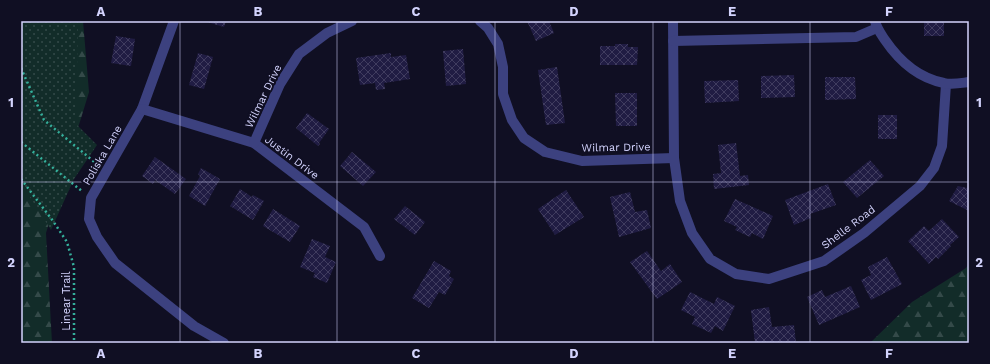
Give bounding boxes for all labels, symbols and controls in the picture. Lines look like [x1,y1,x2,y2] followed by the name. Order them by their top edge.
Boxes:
[97,4,106,19] text: A
[254,4,263,19] text: B
[412,4,421,19] text: C
[569,4,579,19] text: D
[728,4,736,19] text: E
[885,4,893,19] text: F
[243,62,284,130] street label: Wilmar Drive
[8,95,14,110] text: 1
[976,95,982,110] text: 1
[80,123,125,188] street label: Poliska Lane
[262,133,321,182] street label: Justin Drive
[581,140,651,155] street label: Wilmar Drive
[819,203,878,252] street label: Shelle Road
[7,255,15,270] text: 2
[975,255,983,270] text: 2
[60,271,73,331] street label: Linear Trail
[97,346,106,361] text: A
[254,346,263,361] text: B
[412,346,421,361] text: C
[569,346,579,361] text: D
[728,346,736,361] text: E
[885,346,893,361] text: F

